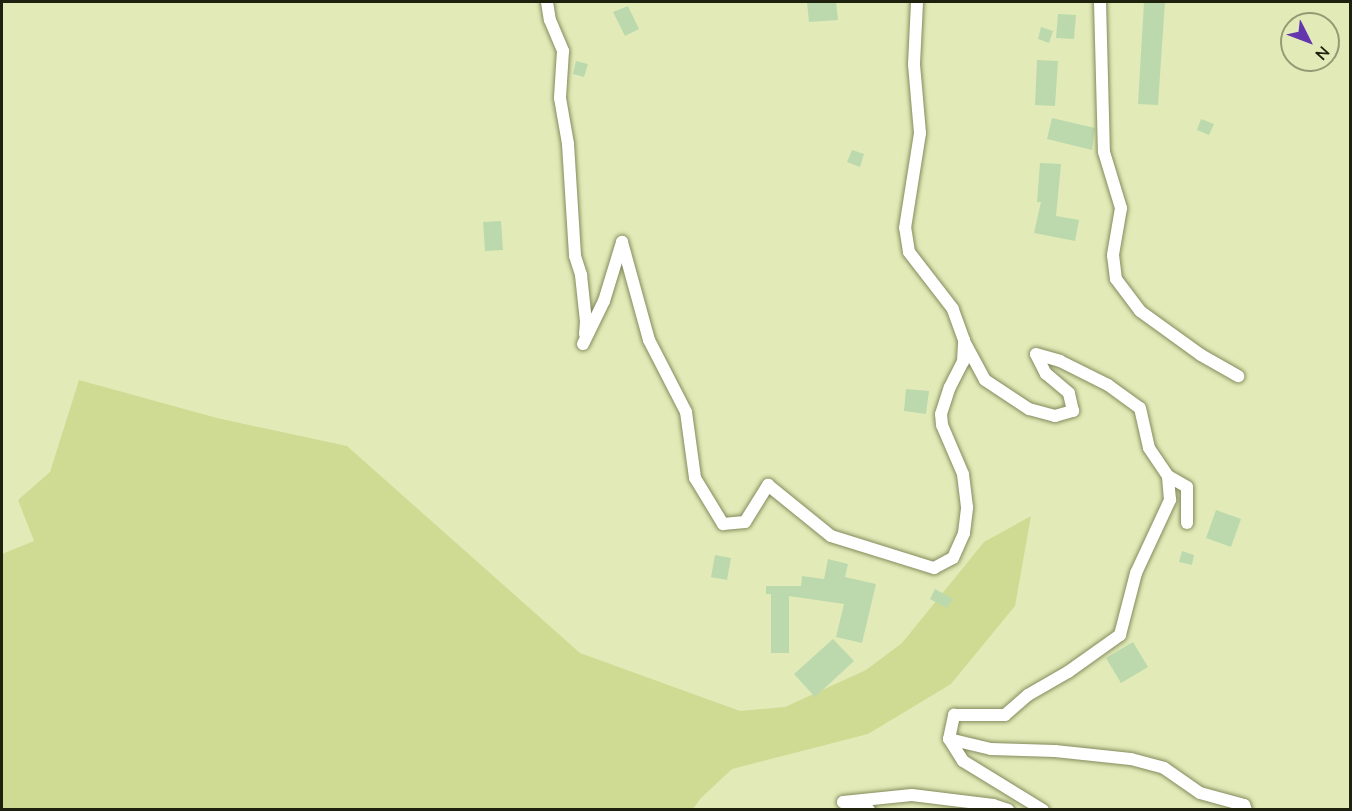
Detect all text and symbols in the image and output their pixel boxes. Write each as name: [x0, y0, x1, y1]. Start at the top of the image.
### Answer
north arrow: [1280, 12, 1340, 72]
text: N: [1310, 41, 1334, 65]

